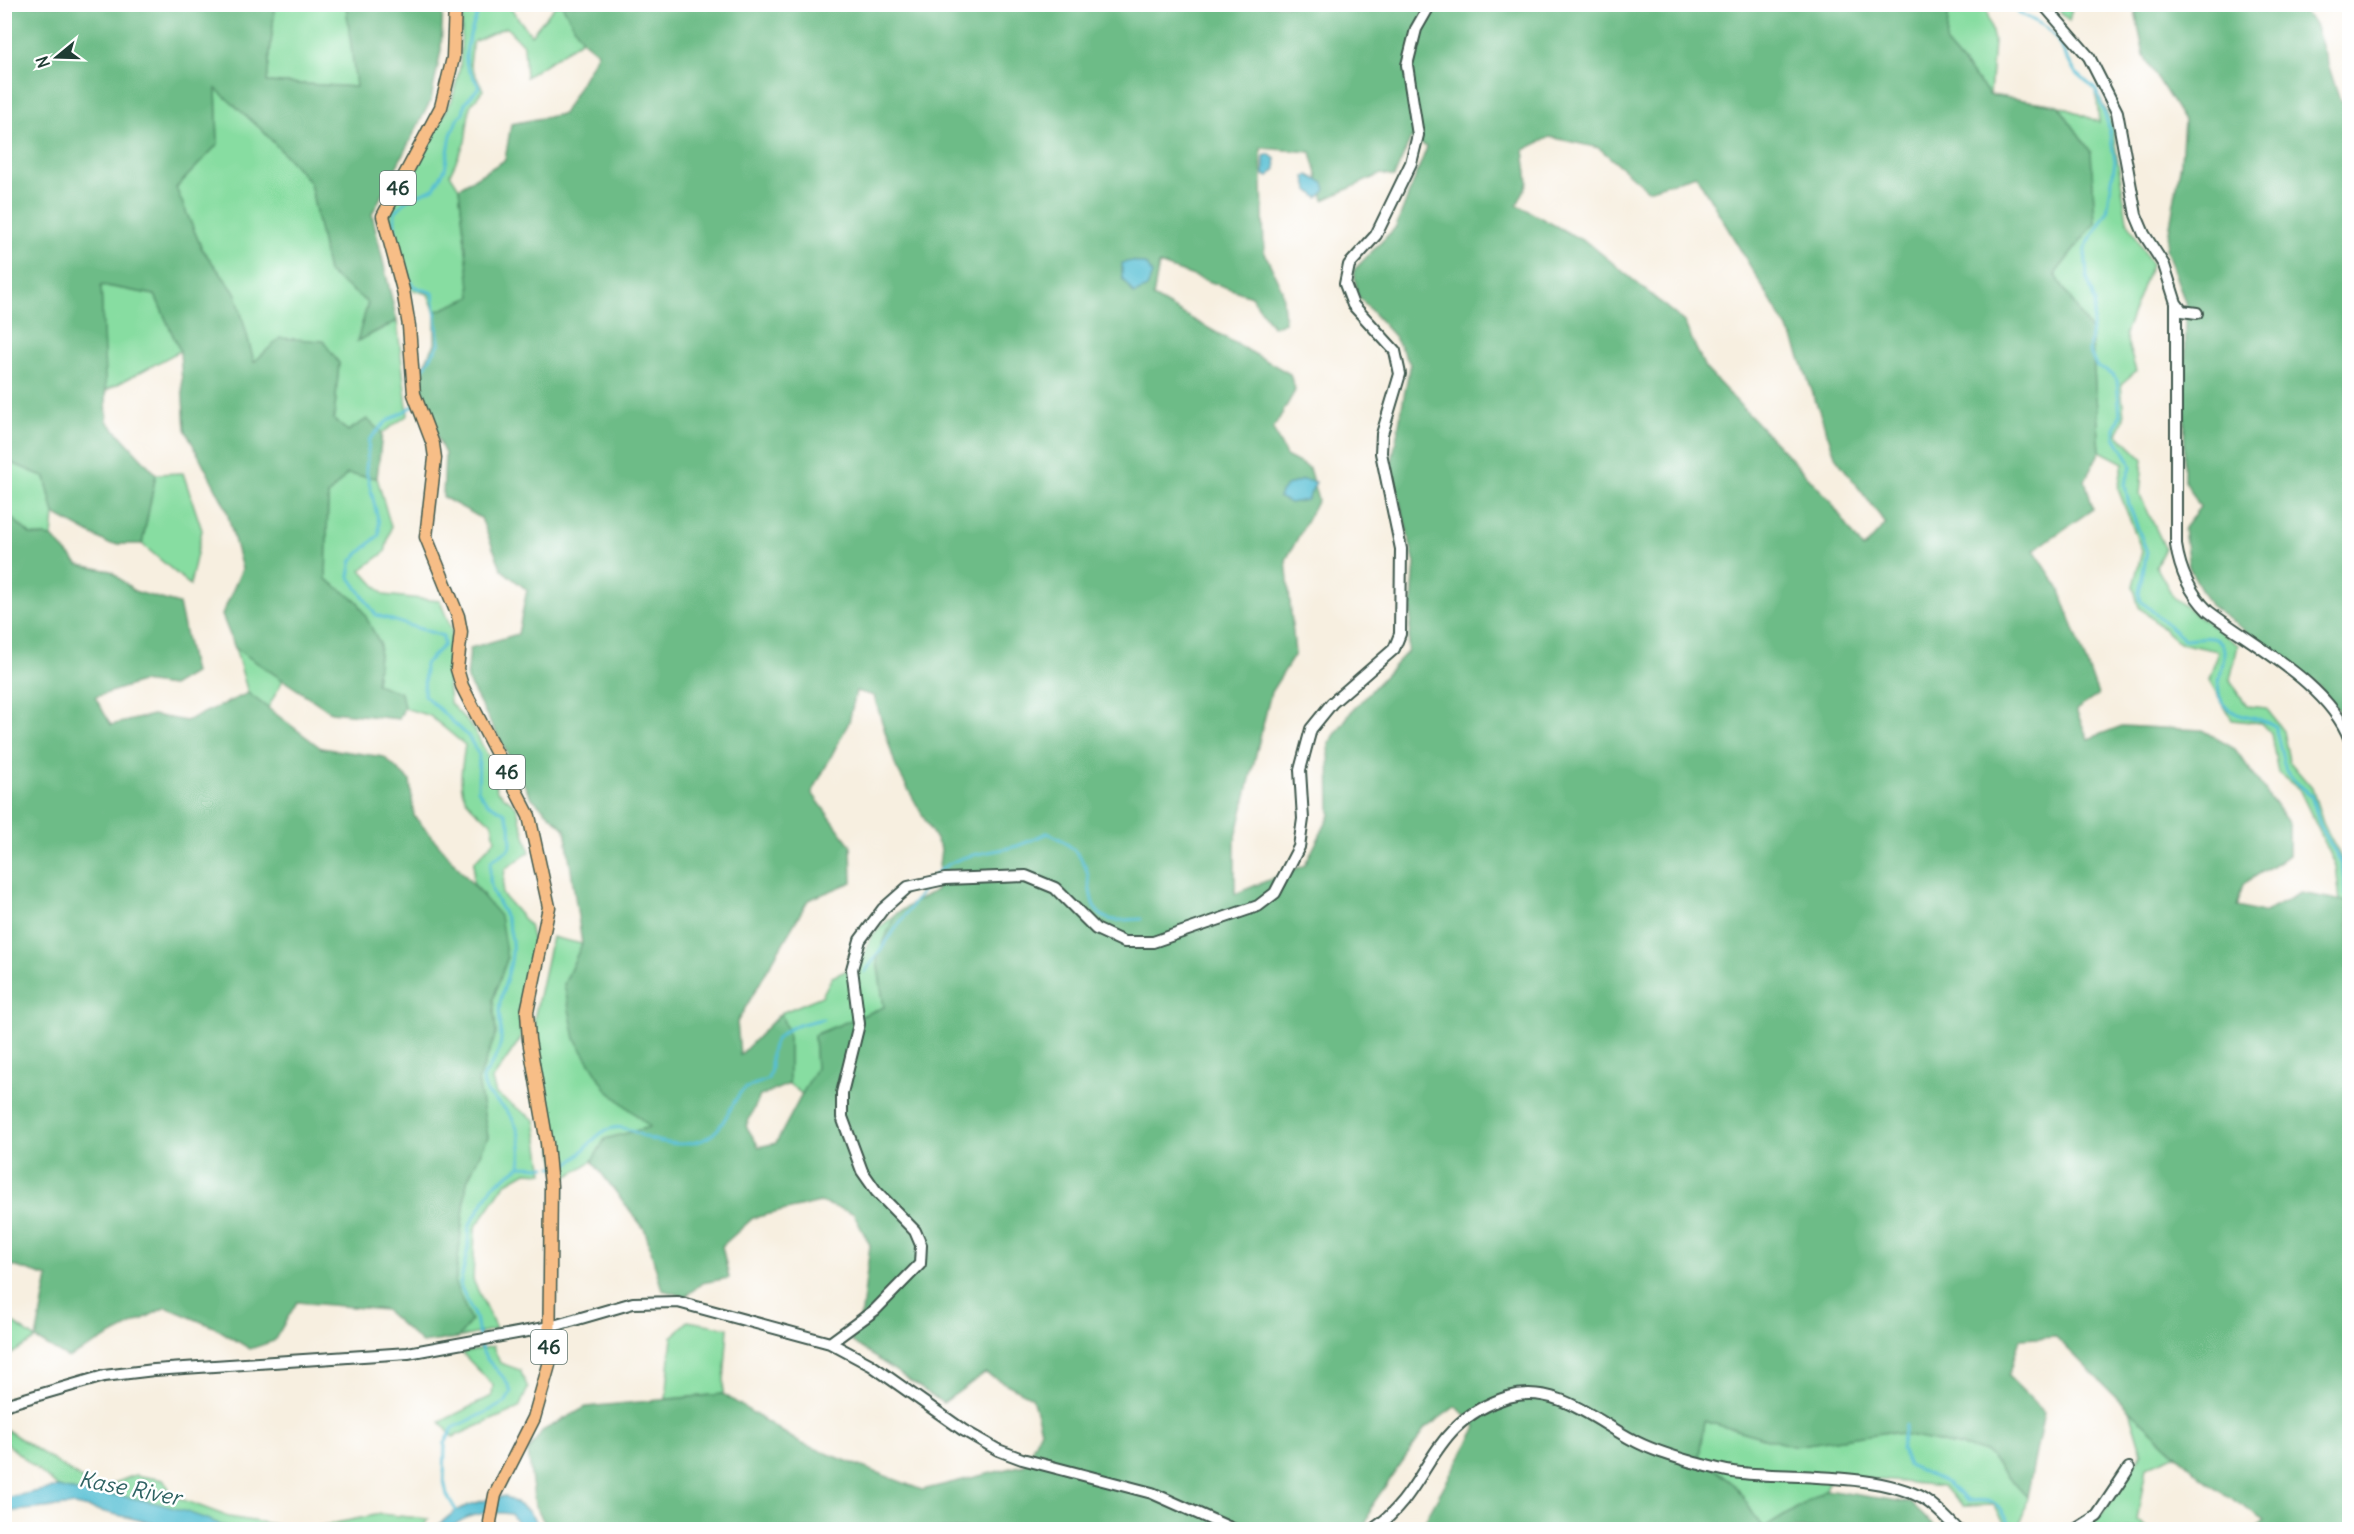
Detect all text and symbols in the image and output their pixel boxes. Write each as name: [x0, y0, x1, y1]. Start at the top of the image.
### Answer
north arrow: [27, 27, 87, 87]
text: N: [32, 53, 54, 70]
road number: 46: [380, 171, 416, 205]
road number: 46: [489, 755, 525, 789]
road number: 46: [531, 1330, 567, 1364]
water label: Kase River: [77, 1464, 186, 1512]

